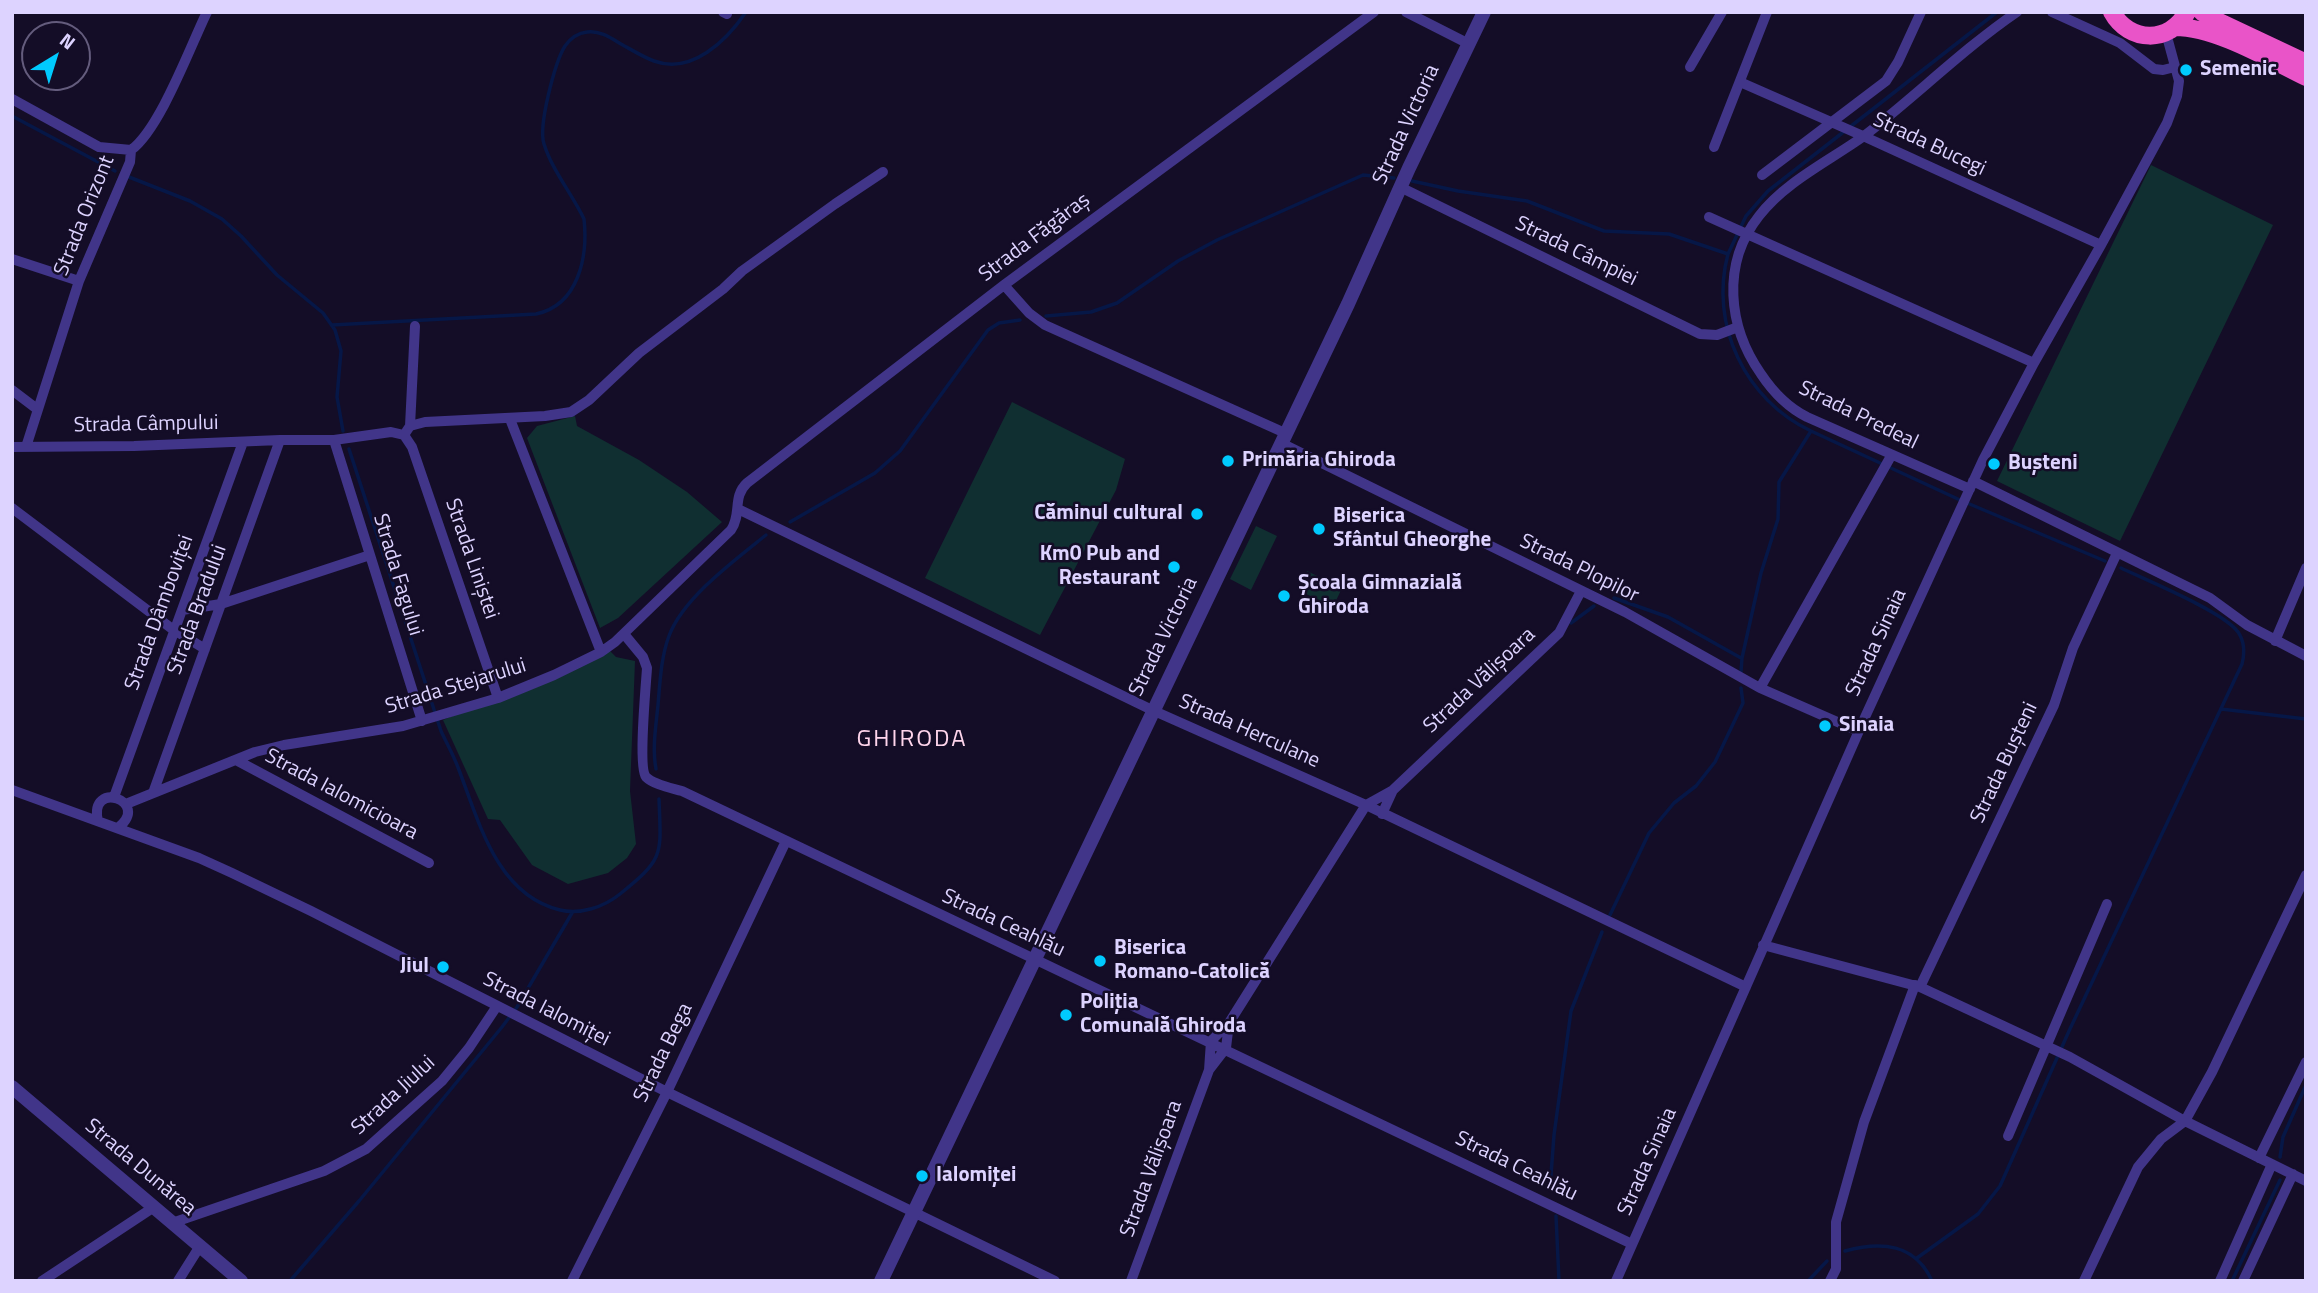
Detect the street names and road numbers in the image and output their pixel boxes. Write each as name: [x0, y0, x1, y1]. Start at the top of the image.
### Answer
street label: Strada Victoria: [1368, 61, 1446, 189]
street label: Strada Bucegi: [1869, 108, 1989, 182]
street label: Strada Orizont: [49, 152, 121, 280]
street label: Strada Făgăraș: [975, 188, 1095, 288]
street label: Strada Câmpiei: [1511, 212, 1641, 292]
street label: Strada Predeal: [1794, 376, 1922, 456]
street label: Strada Câmpului: [73, 411, 219, 439]
street label: Strada Liniștei: [439, 496, 503, 622]
street label: Strada Fagului: [367, 511, 427, 639]
street label: Strada Plopilor: [1515, 529, 1643, 609]
street label: Strada Dâmboviței: [120, 532, 200, 694]
street label: Strada Bradului: [163, 542, 233, 678]
street label: Strada Victoria: [1124, 573, 1204, 701]
street label: Strada Sinaia: [1841, 585, 1913, 701]
street label: Strada Vălișoara: [1419, 623, 1541, 739]
street label: Strada Stejarului: [383, 654, 529, 720]
street label: Strada Herculane: [1174, 690, 1324, 774]
street label: Strada Bușteni: [1966, 699, 2044, 827]
street label: Strada Ialomicioara: [260, 744, 422, 846]
street label: Strada Ceahlău: [938, 885, 1068, 963]
street label: Strada Ialomiței: [478, 967, 614, 1053]
street label: Strada Bega: [629, 999, 699, 1107]
street label: Strada Jiului: [347, 1051, 441, 1141]
street label: Strada Vălișoara: [1116, 1097, 1188, 1241]
street label: Strada Sinaia: [1613, 1104, 1683, 1220]
street label: Strada Dunărea: [79, 1114, 201, 1222]
street label: Strada Ceahlău: [1451, 1127, 1581, 1207]

